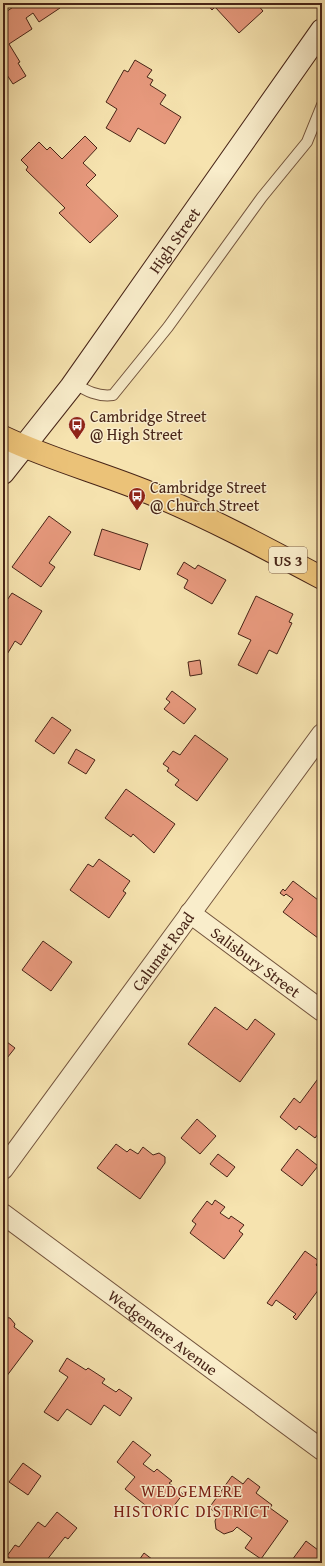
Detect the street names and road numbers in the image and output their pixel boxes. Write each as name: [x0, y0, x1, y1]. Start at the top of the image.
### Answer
street label: High Street: [142, 202, 206, 278]
road number: US 3: [269, 547, 307, 573]
street label: Calumet Road: [126, 906, 200, 996]
street label: Salisbury Street: [206, 921, 306, 1003]
street label: Wedgemere Avenue: [103, 1284, 223, 1381]

